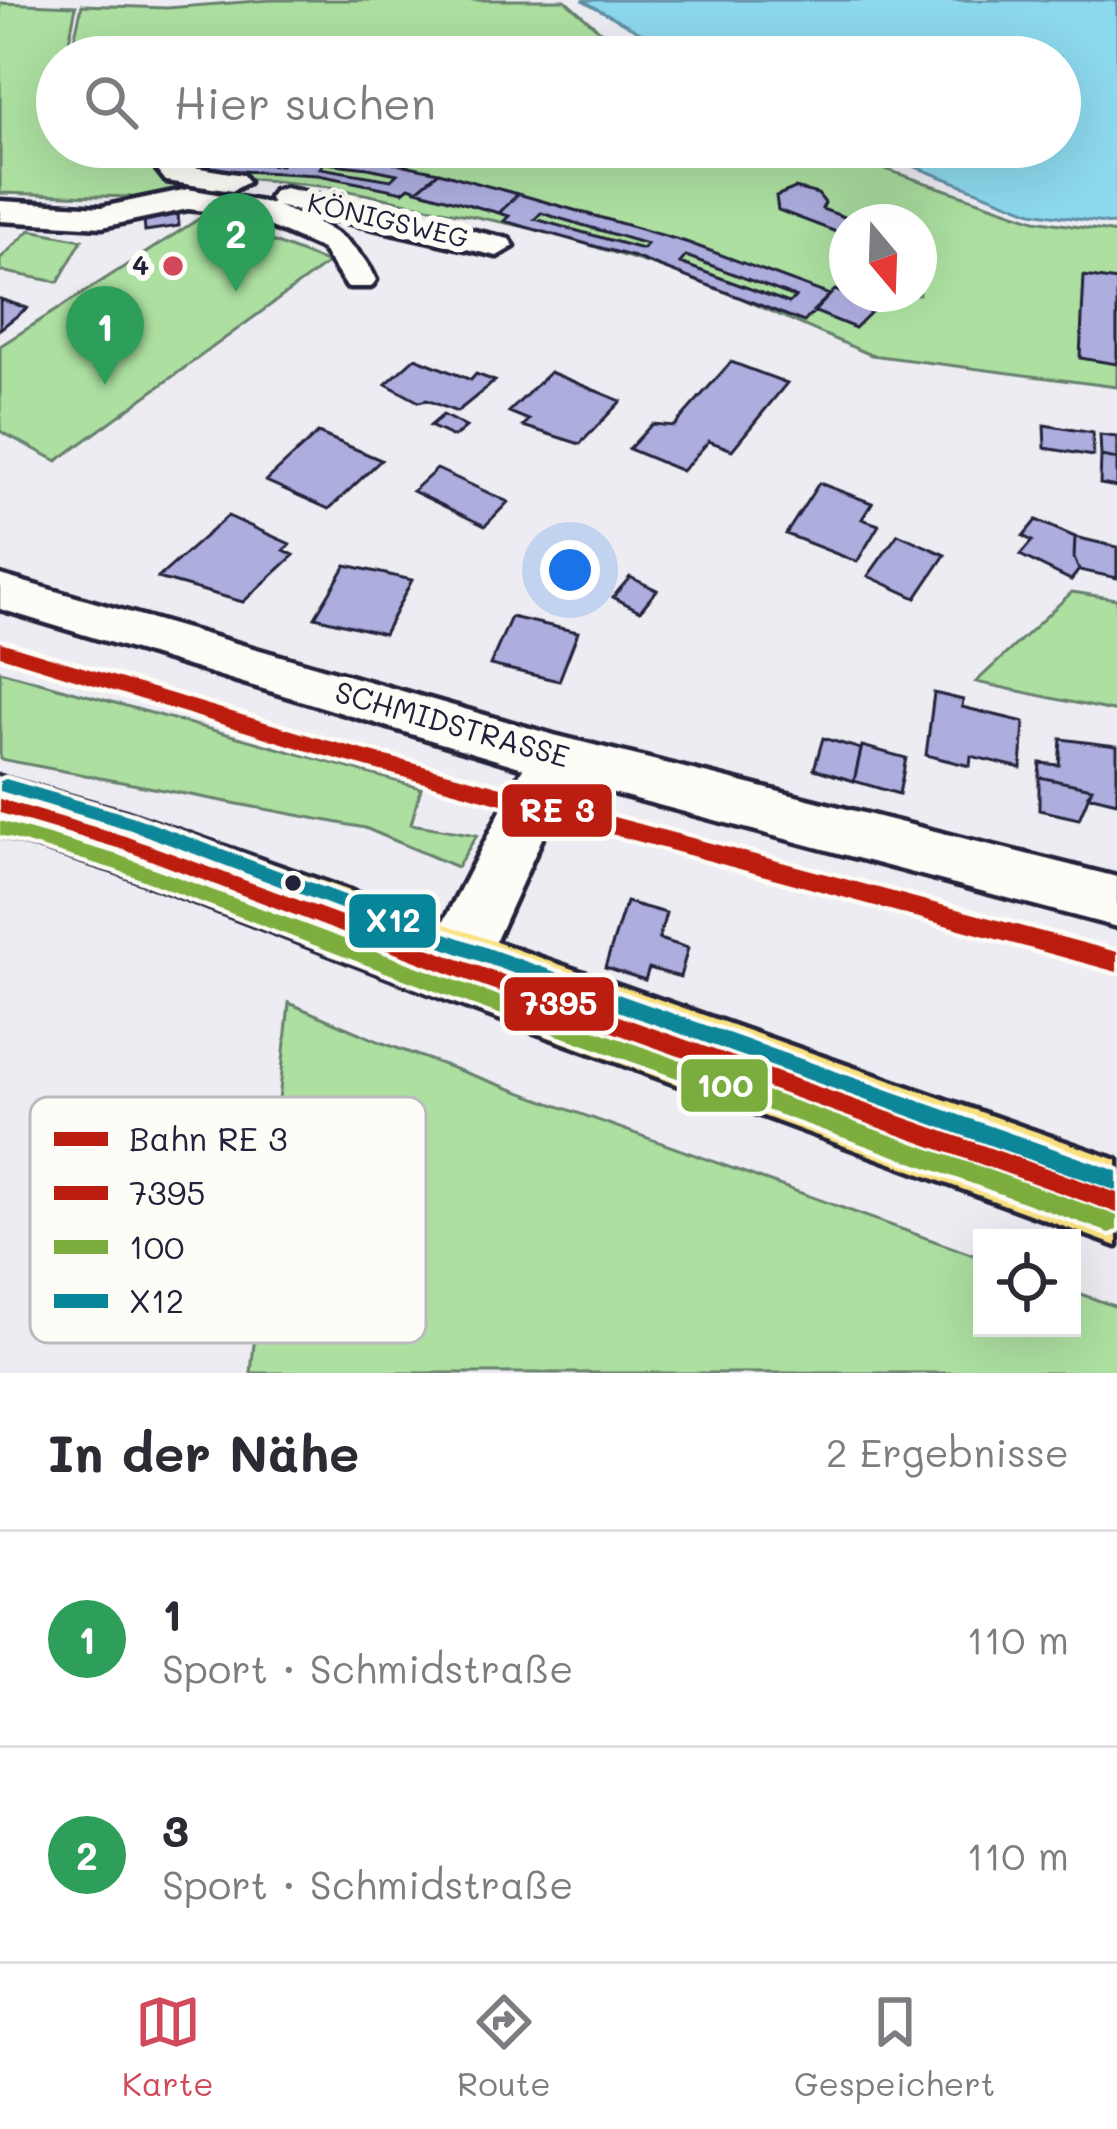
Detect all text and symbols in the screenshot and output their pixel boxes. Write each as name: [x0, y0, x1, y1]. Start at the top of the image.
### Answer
search box: [36, 36, 1081, 168]
icon: search: [78, 69, 144, 135]
text: Hier suchen: [174, 73, 436, 131]
street label: KÖNIGSWEG: [305, 184, 472, 255]
pin: 2: [197, 193, 275, 292]
north arrow: [829, 204, 937, 312]
place label: 4: [132, 247, 149, 282]
marker: 4: [160, 253, 186, 279]
pin: 1: [66, 286, 144, 385]
your location: [540, 540, 600, 600]
street label: SCHMIDSTRASSE: [331, 671, 574, 776]
line badge: RE 3: [500, 782, 614, 839]
text: RE 3: [519, 787, 595, 830]
unlabelled marker: [282, 872, 304, 894]
line badge: X12: [347, 892, 438, 950]
text: X12: [365, 897, 421, 940]
line badge: 7395: [502, 975, 616, 1033]
text: 7395: [520, 980, 598, 1023]
line badge: 100: [679, 1057, 770, 1114]
text: 100: [696, 1062, 754, 1105]
legend: [30, 1097, 426, 1343]
text: Bahn RE 3: [129, 1116, 287, 1159]
text: 7395: [129, 1170, 205, 1213]
text: 100: [129, 1224, 184, 1267]
map controls: [973, 1229, 1081, 1337]
button: locate: [973, 1229, 1081, 1337]
text: X12: [129, 1278, 184, 1321]
text: In der Nähe: [48, 1418, 359, 1485]
text: 2 Ergebnisse: [826, 1426, 1069, 1477]
text: 1: [162, 1584, 182, 1642]
text: 1: [78, 1613, 96, 1664]
text: 110 m: [967, 1613, 1069, 1664]
text: Sport · Schmidstraße: [162, 1642, 573, 1693]
text: 3: [162, 1800, 189, 1858]
text: 2: [76, 1829, 98, 1880]
text: 110 m: [967, 1829, 1069, 1880]
text: Sport · Schmidstraße: [162, 1858, 573, 1909]
tab: Karte: [122, 1989, 214, 2104]
tab: Route: [457, 1989, 551, 2104]
tab: Gespeichert: [794, 1989, 995, 2104]

